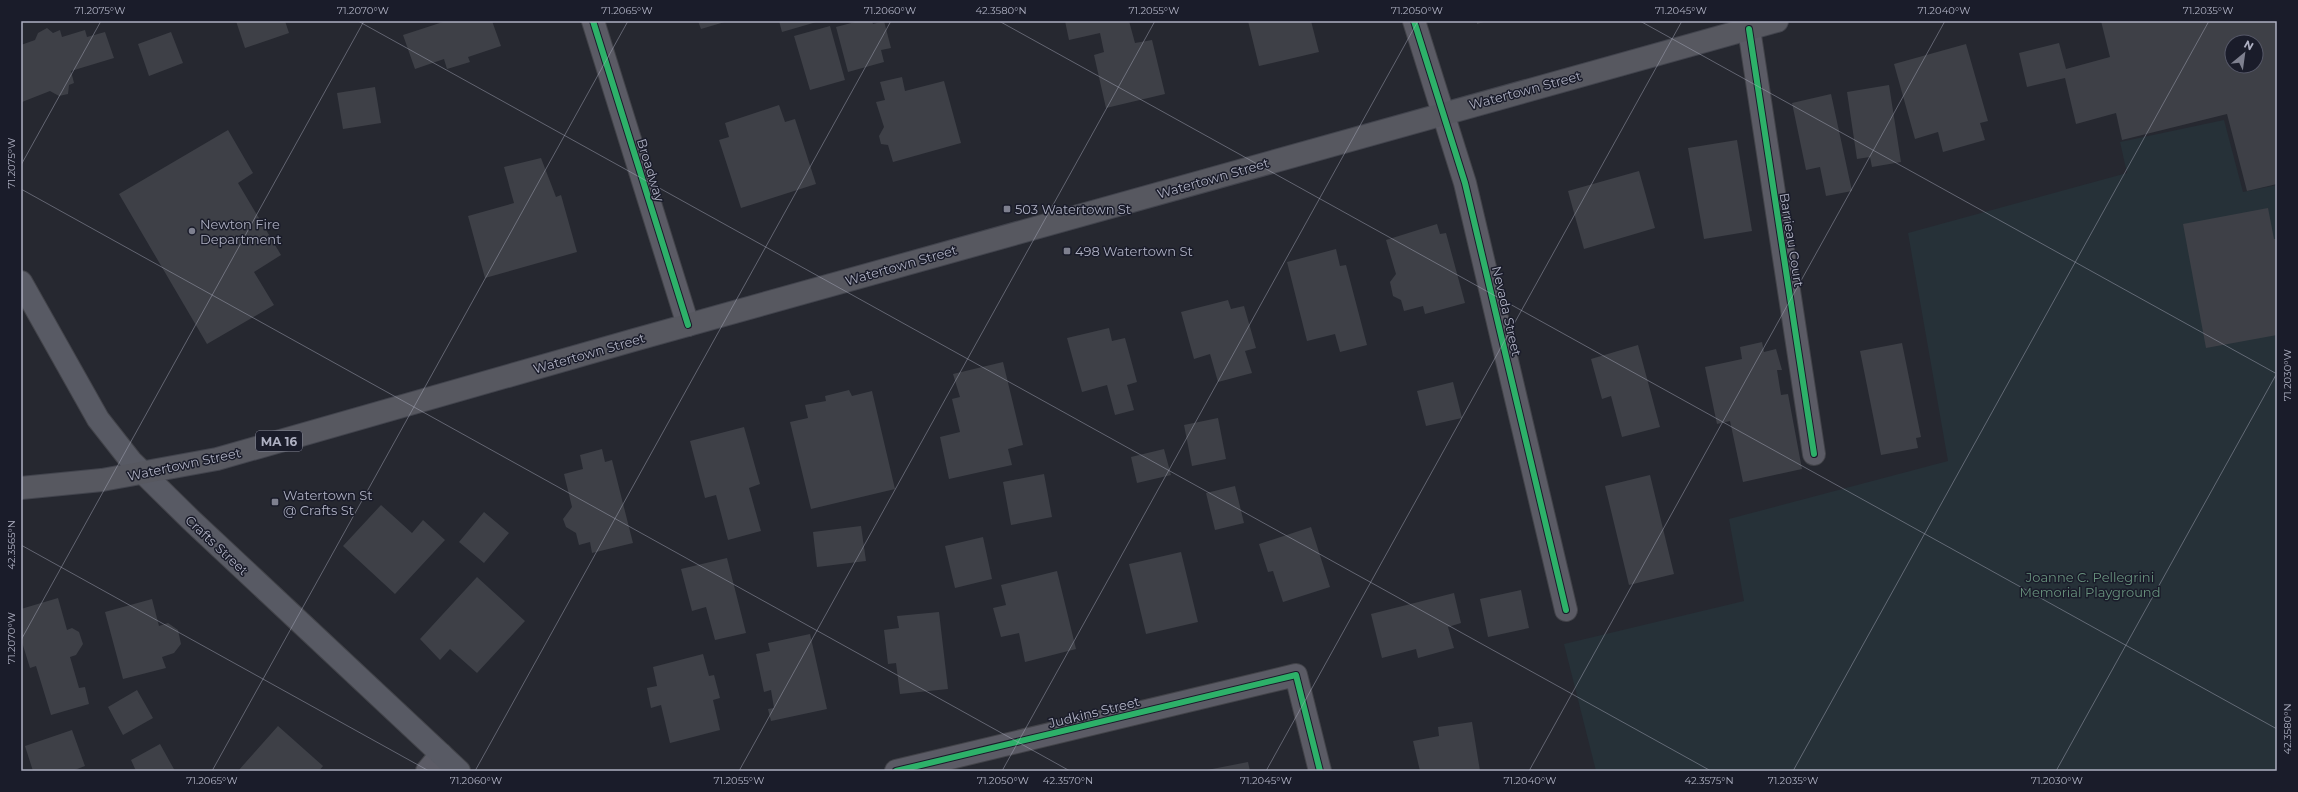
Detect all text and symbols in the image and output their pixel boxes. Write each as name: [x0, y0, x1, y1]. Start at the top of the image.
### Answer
text: 71.2075°W: [75, 4, 125, 17]
text: 71.2070°W: [337, 4, 389, 17]
text: 71.2065°W: [601, 4, 653, 17]
text: 71.2060°W: [864, 4, 916, 17]
text: 42.3580°N: [975, 4, 1027, 17]
text: 71.2055°W: [1129, 4, 1179, 17]
text: 71.2050°W: [1391, 4, 1443, 17]
text: 71.2045°W: [1655, 4, 1707, 17]
text: 71.2040°W: [1918, 4, 1970, 17]
text: 71.2035°W: [2183, 4, 2233, 17]
north arrow: [2224, 34, 2264, 74]
text: N: [2242, 37, 2256, 54]
street label: Watertown Street: [1467, 67, 1583, 113]
street label: Broadway: [634, 137, 668, 204]
text: 71.2075°W: [5, 138, 18, 188]
street label: Watertown Street: [1155, 154, 1271, 202]
street label: Barrieau Court: [1777, 192, 1807, 288]
place label: 503 Watertown St: [1015, 201, 1131, 217]
marker: 503 Watertown St: [1002, 204, 1012, 214]
place label: Newton Fire Department: [200, 216, 281, 247]
marker: Newton Fire Department: [187, 226, 197, 236]
street label: Watertown Street: [843, 241, 959, 289]
place label: 498 Watertown St: [1075, 243, 1193, 259]
marker: 498 Watertown St: [1062, 246, 1072, 256]
street label: Nevada Street: [1489, 264, 1525, 358]
street label: Watertown Street: [531, 329, 647, 377]
text: 71.2030°W: [2281, 349, 2294, 401]
road number: MA 16: [256, 431, 302, 451]
street label: Watertown Street: [126, 444, 242, 484]
place label: Watertown St @ Crafts St: [283, 487, 373, 518]
marker: Watertown St @ Crafts St: [270, 497, 280, 507]
street label: Crafts Street: [182, 512, 252, 578]
text: 42.3565°N: [5, 520, 18, 570]
park label: Joanne C. Pellegrini Memorial Playground: [2020, 569, 2160, 600]
text: 71.2070°W: [5, 612, 18, 664]
street label: Judkins Street: [1046, 693, 1141, 731]
text: 42.3580°N: [2281, 703, 2294, 755]
text: 71.2065°W: [186, 774, 238, 787]
text: 71.2060°W: [450, 774, 502, 787]
text: 71.2055°W: [714, 774, 764, 787]
text: 71.2050°W: [977, 774, 1029, 787]
text: 42.3570°N: [1043, 774, 1093, 787]
text: 71.2045°W: [1240, 774, 1292, 787]
text: 71.2040°W: [1504, 774, 1556, 787]
text: 42.3575°N: [1684, 774, 1734, 787]
text: 71.2035°W: [1768, 774, 1818, 787]
text: 71.2030°W: [2031, 774, 2083, 787]

